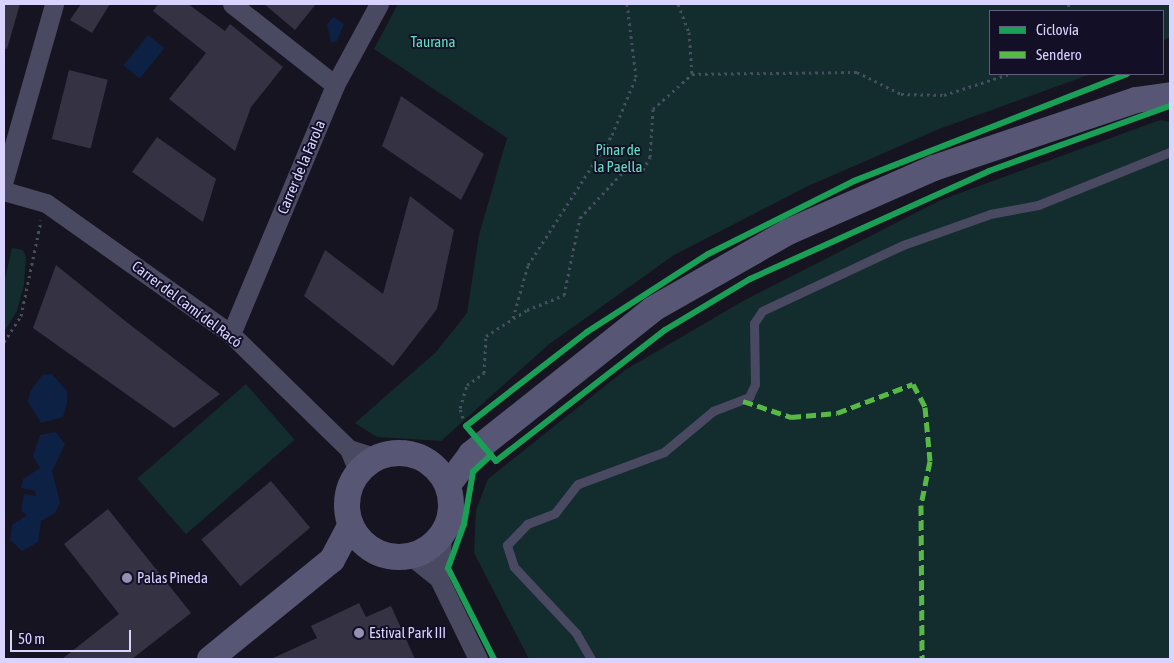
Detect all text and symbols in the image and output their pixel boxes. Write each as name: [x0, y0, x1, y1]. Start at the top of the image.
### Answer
legend: [989, 10, 1164, 75]
text: Ciclovía: [1036, 21, 1079, 38]
park label: Taurana: [410, 33, 456, 51]
text: Sendero: [1036, 46, 1082, 63]
street label: Carrer de la Farola: [273, 117, 329, 217]
park label: Pinar de la Paella: [594, 140, 642, 175]
street label: Carrer del Camí del Racó: [129, 257, 245, 351]
place label: Palas Pineda: [137, 569, 208, 587]
marker: Palas Pineda: [121, 572, 133, 584]
scale bar: [12, 620, 134, 652]
place label: Estival Park III: [369, 624, 446, 642]
marker: Estival Park III: [353, 627, 365, 639]
text: 50 m: [18, 630, 45, 647]

